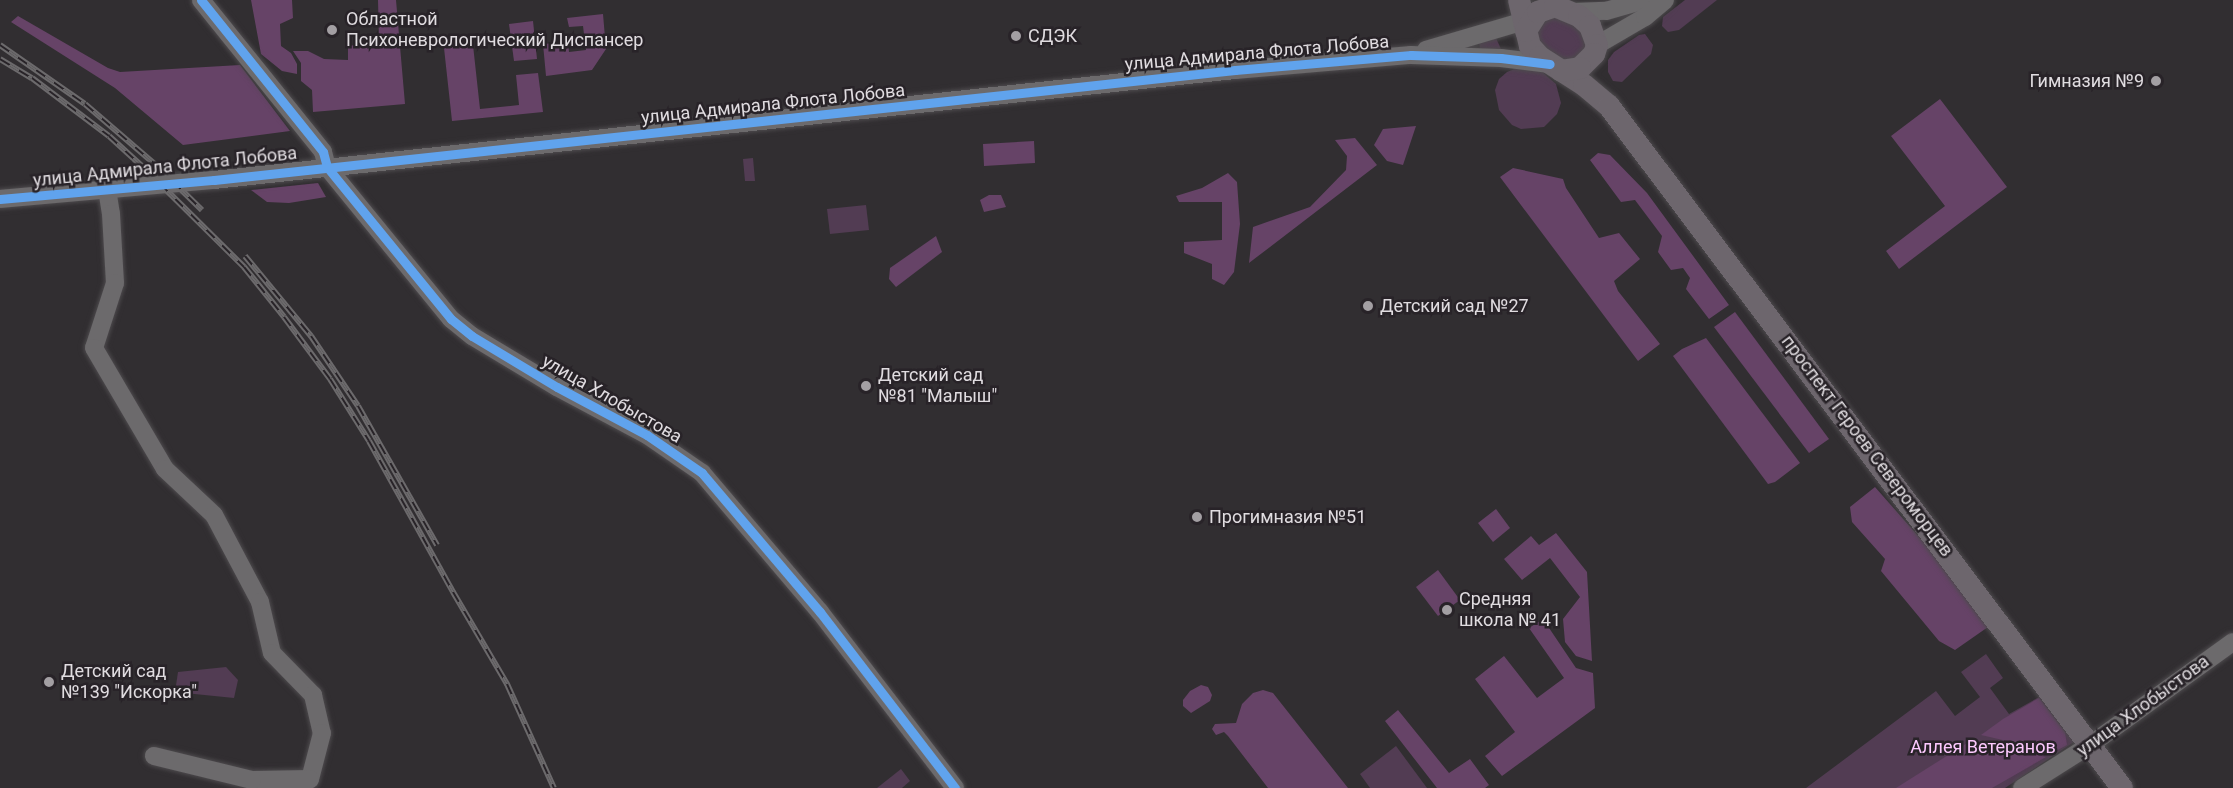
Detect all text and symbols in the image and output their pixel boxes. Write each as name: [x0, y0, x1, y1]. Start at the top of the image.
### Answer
place label: Областной Психоневрологический Диспансер: [346, 9, 643, 52]
marker: Областной Психоневрологический Диспансер: [323, 21, 341, 39]
place label: СДЭК: [1028, 25, 1077, 47]
marker: СДЭК: [1009, 29, 1023, 43]
street label: улица Адмирала Флота Лобова: [1124, 31, 1390, 75]
place label: Гимназия №9: [2029, 70, 2144, 92]
marker: Гимназия №9: [2149, 74, 2163, 88]
street label: улица Адмирала Флота Лобова: [640, 79, 906, 129]
street label: улица Адмирала Флота Лобова: [32, 142, 298, 192]
place label: Детский сад №27: [1380, 295, 1529, 317]
marker: Детский сад №27: [1361, 299, 1375, 313]
street label: проспект Героев Североморцев: [1777, 331, 1957, 561]
street label: улица Хлобыстова: [538, 350, 686, 448]
place label: Детский сад №81 "Малыш": [878, 365, 997, 407]
marker: Детский сад №81 "Малыш": [859, 379, 873, 393]
place label: Прогимназия №51: [1209, 506, 1366, 528]
marker: Прогимназия №51: [1190, 510, 1204, 524]
place label: Средняя школа № 41: [1459, 589, 1561, 632]
marker: Средняя школа № 41: [1440, 603, 1454, 617]
street label: улица Хлобыстова: [2073, 651, 2213, 761]
place label: Детский сад №139 "Искорка": [61, 661, 197, 704]
marker: Детский сад №139 "Искорка": [42, 675, 56, 689]
park label: Аллея Ветеранов: [1910, 736, 2056, 758]

